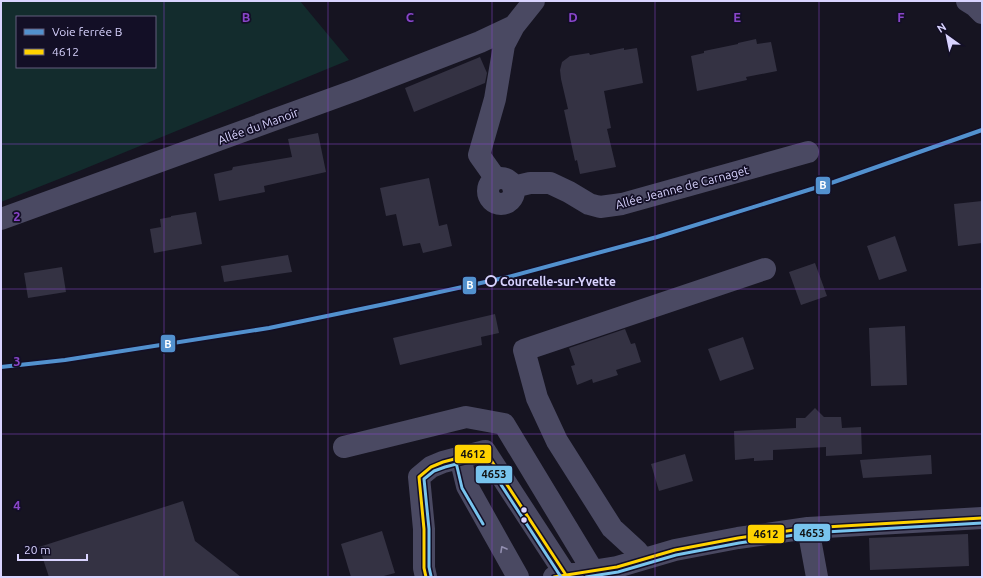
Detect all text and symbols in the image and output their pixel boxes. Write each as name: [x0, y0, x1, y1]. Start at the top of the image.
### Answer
text: B: [242, 10, 251, 24]
text: C: [406, 10, 415, 24]
text: D: [568, 10, 578, 24]
text: E: [733, 10, 741, 24]
text: F: [897, 10, 905, 24]
legend: [16, 16, 156, 68]
north arrow: [927, 16, 967, 56]
text: N: [935, 20, 948, 35]
text: Voie ferrée B: [52, 25, 122, 38]
text: 4612: [52, 45, 79, 58]
street label: Allée du Manoir: [216, 105, 300, 147]
street label: Allée Jeanne de Carnaget: [614, 163, 750, 211]
line badge: B: [815, 176, 831, 195]
text: B: [819, 179, 827, 191]
text: 2: [13, 209, 21, 223]
marker: Courcelle-sur-Yvette: [485, 275, 497, 287]
place label: Courcelle-sur-Yvette: [500, 275, 616, 288]
line badge: B: [462, 276, 477, 295]
text: B: [466, 279, 474, 291]
line badge: B: [160, 334, 176, 353]
text: B: [164, 338, 172, 350]
text: 3: [13, 354, 21, 368]
line badge: 4612: [454, 444, 492, 464]
text: 4612: [461, 448, 485, 460]
line badge: 4653: [475, 465, 513, 484]
text: 4653: [482, 468, 506, 480]
text: 4: [13, 498, 21, 512]
unlabelled marker: [519, 505, 529, 515]
unlabelled marker: [519, 515, 529, 525]
line badge: 4653: [793, 523, 831, 542]
line badge: 4612: [747, 524, 785, 544]
text: 4653: [800, 527, 824, 539]
text: 4612: [754, 528, 778, 540]
scale bar: [18, 536, 87, 562]
text: 20 m: [24, 543, 51, 556]
one-way arrow: [500, 546, 507, 554]

